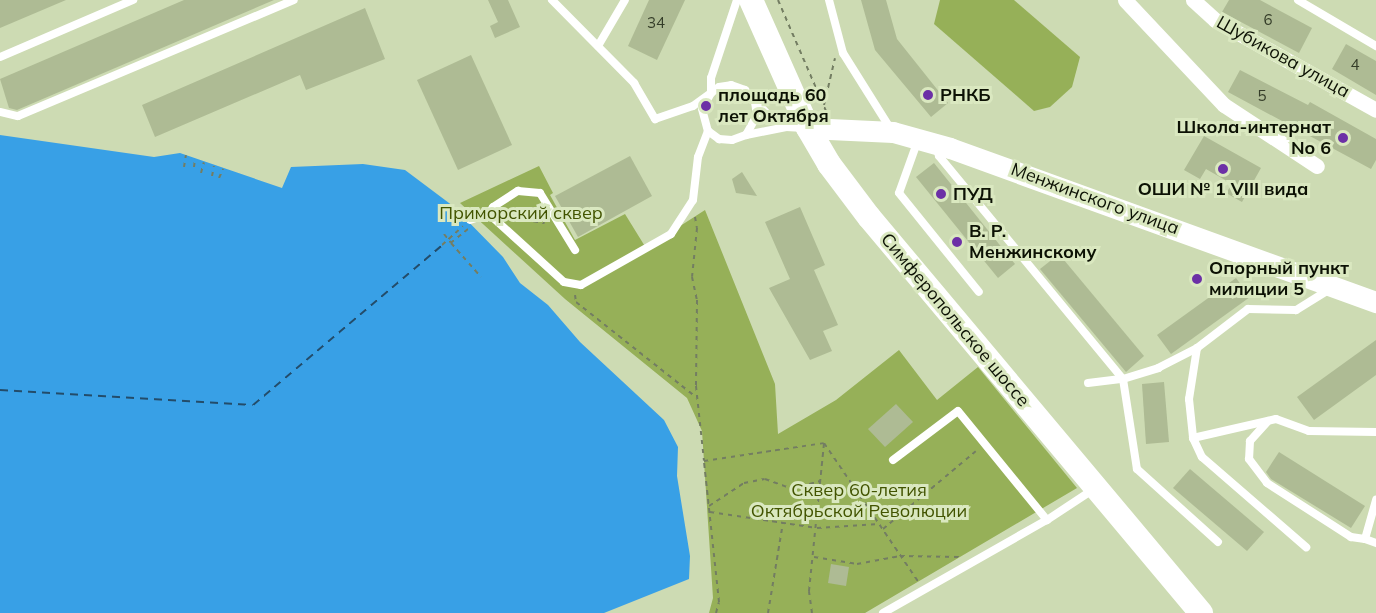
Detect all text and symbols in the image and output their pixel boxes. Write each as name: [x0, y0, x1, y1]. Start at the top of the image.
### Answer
house number: 6: [1264, 11, 1272, 29]
street label: Шубикова улица: [1213, 12, 1353, 102]
house number: 34: [647, 14, 665, 32]
house number: 4: [1351, 56, 1359, 74]
place label: РНКБ: [940, 84, 991, 106]
place label: площадь 60 лет Октября: [718, 85, 829, 128]
house number: 5: [1258, 87, 1266, 105]
marker: РНКБ: [921, 88, 935, 102]
marker: площадь 60 лет Октября: [699, 99, 713, 113]
place label: Школа-интернат No 6: [1176, 117, 1331, 160]
marker: Школа-интернат No 6: [1336, 131, 1350, 145]
street label: Менжинского улица: [1008, 159, 1182, 239]
marker: ОШИ № 1 VIII вида: [1216, 162, 1230, 176]
place label: ОШИ № 1 VIII вида: [1138, 178, 1308, 200]
place label: ПУД: [953, 183, 993, 205]
marker: ПУД: [934, 187, 948, 201]
park label: Приморский сквер: [439, 202, 603, 224]
place label: В. Р. Менжинскому: [969, 221, 1096, 264]
street label: Симферопольское шоссе: [876, 229, 1034, 411]
marker: В. Р. Менжинскому: [950, 235, 964, 249]
place label: Опорный пункт милиции 5: [1209, 258, 1349, 300]
marker: Опорный пункт милиции 5: [1190, 272, 1204, 286]
park label: Сквер 60-летия Октябрьской Революции: [751, 480, 967, 522]

